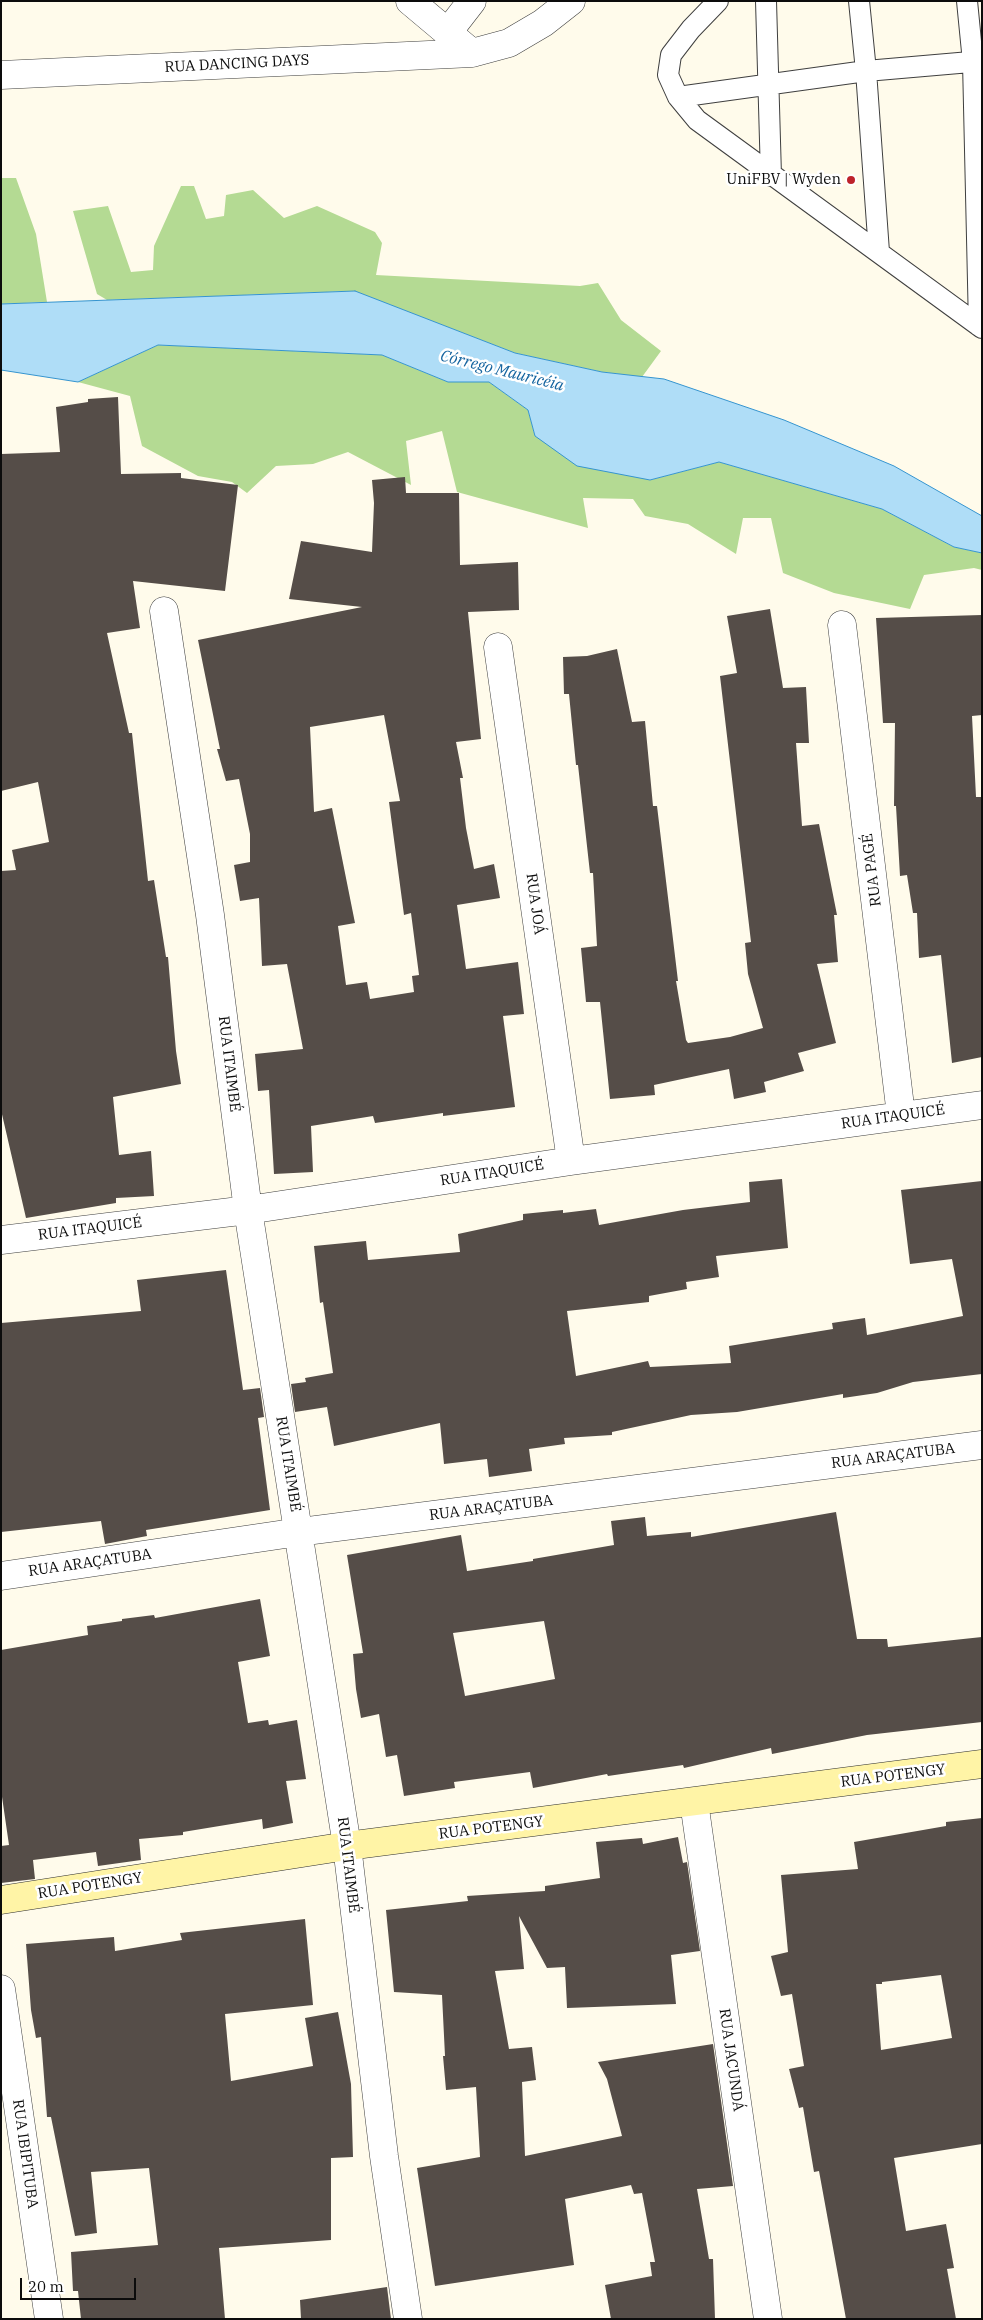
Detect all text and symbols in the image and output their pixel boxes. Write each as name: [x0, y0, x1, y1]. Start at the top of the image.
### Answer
street label: RUA DANCING DAYS: [164, 51, 310, 77]
place label: UniFBV | Wyden: [726, 171, 841, 189]
marker: UniFBV | Wyden: [845, 174, 857, 186]
water label: Córrego Mauricéia: [438, 346, 566, 396]
street label: RUA PAGÉ: [859, 832, 885, 908]
street label: RUA JOÁ: [522, 872, 548, 936]
street label: RUA ITAIMBÉ: [214, 1015, 244, 1113]
street label: RUA ITAQUICÉ: [840, 1101, 946, 1133]
street label: RUA ITAQUICÉ: [439, 1156, 545, 1190]
street label: RUA ITAQUICÉ: [37, 1214, 143, 1244]
street label: RUA ITAIMBÉ: [272, 1415, 304, 1513]
street label: RUA ARAÇATUBA: [830, 1439, 956, 1473]
street label: RUA ARAÇATUBA: [428, 1491, 554, 1525]
street label: RUA ARAÇATUBA: [27, 1545, 153, 1581]
street label: RUA POTENGY: [840, 1761, 946, 1791]
street label: RUA POTENGY: [438, 1813, 544, 1843]
street label: RUA ITAIMBÉ: [333, 1816, 363, 1914]
street label: RUA POTENGY: [37, 1869, 143, 1903]
street label: RUA JACUNDÁ: [715, 2007, 747, 2113]
street label: RUA IBIPITUBA: [8, 2098, 42, 2210]
scale bar: [22, 2268, 139, 2300]
text: 20 m: [28, 2277, 64, 2296]

